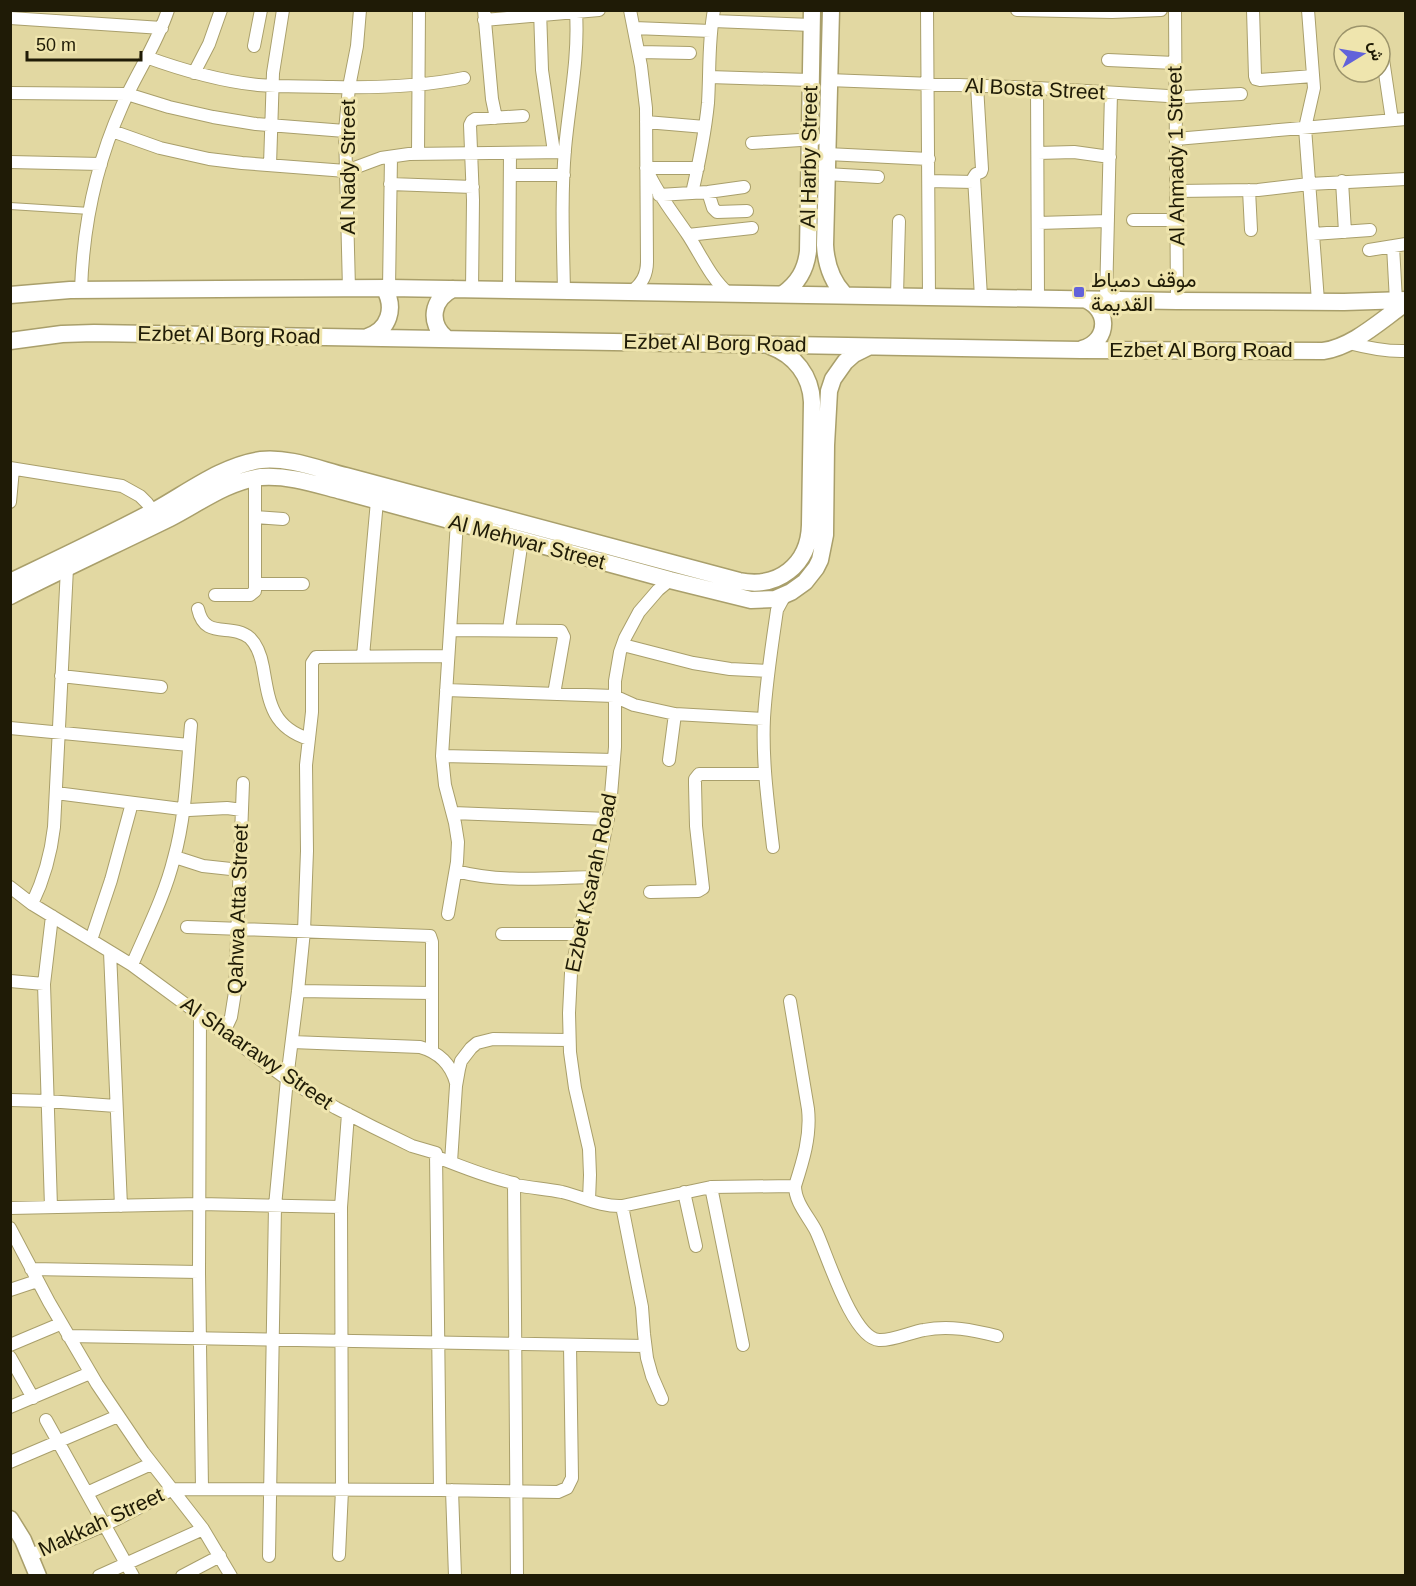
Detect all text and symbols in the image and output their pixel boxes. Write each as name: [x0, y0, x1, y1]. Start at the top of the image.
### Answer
scale bar: [27, 24, 141, 62]
north arrow: [1332, 24, 1392, 84]
text: 50 m: [36, 35, 76, 55]
text: ش: [1365, 40, 1386, 62]
street label: Al Ahmady 1 Street: [1162, 66, 1189, 246]
street label: Al Bosta Street: [964, 73, 1106, 104]
street label: Al Harby Street: [796, 85, 821, 228]
street label: Al Nady Street: [336, 99, 359, 235]
place label: موقف دمياط القديمة: [1091, 268, 1196, 316]
marker: موقف دمياط القديمة: [1072, 285, 1086, 299]
street label: Ezbet Al Borg Road: [137, 321, 321, 348]
street label: Ezbet Al Borg Road: [623, 329, 807, 356]
street label: Ezbet Al Borg Road: [1109, 338, 1293, 361]
street label: Al Mehwar Street: [446, 510, 608, 574]
street label: Ezbet Ksarah Road: [560, 791, 621, 974]
street label: Qahwa Atta Street: [223, 823, 252, 995]
street label: Al Shaarawy Street: [177, 992, 338, 1114]
street label: Makkah Street: [35, 1482, 167, 1561]

